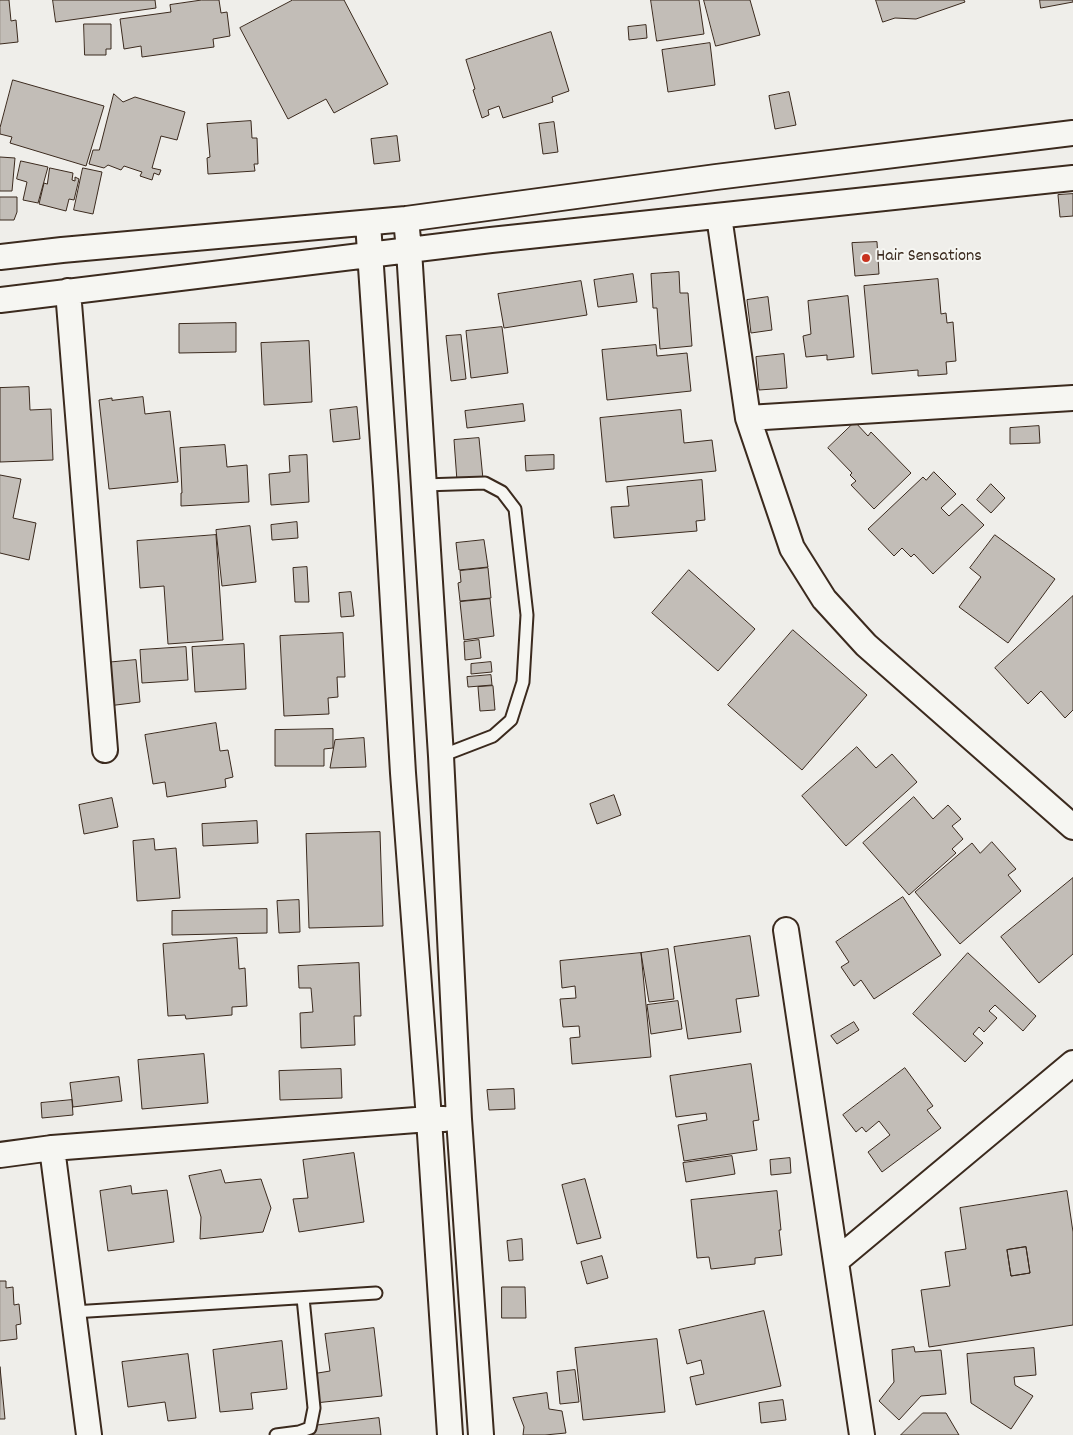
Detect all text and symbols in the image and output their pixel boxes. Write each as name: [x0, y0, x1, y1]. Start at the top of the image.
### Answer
place label: Hair Sensations: [876, 247, 982, 269]
marker: Hair Sensations: [860, 252, 872, 264]

